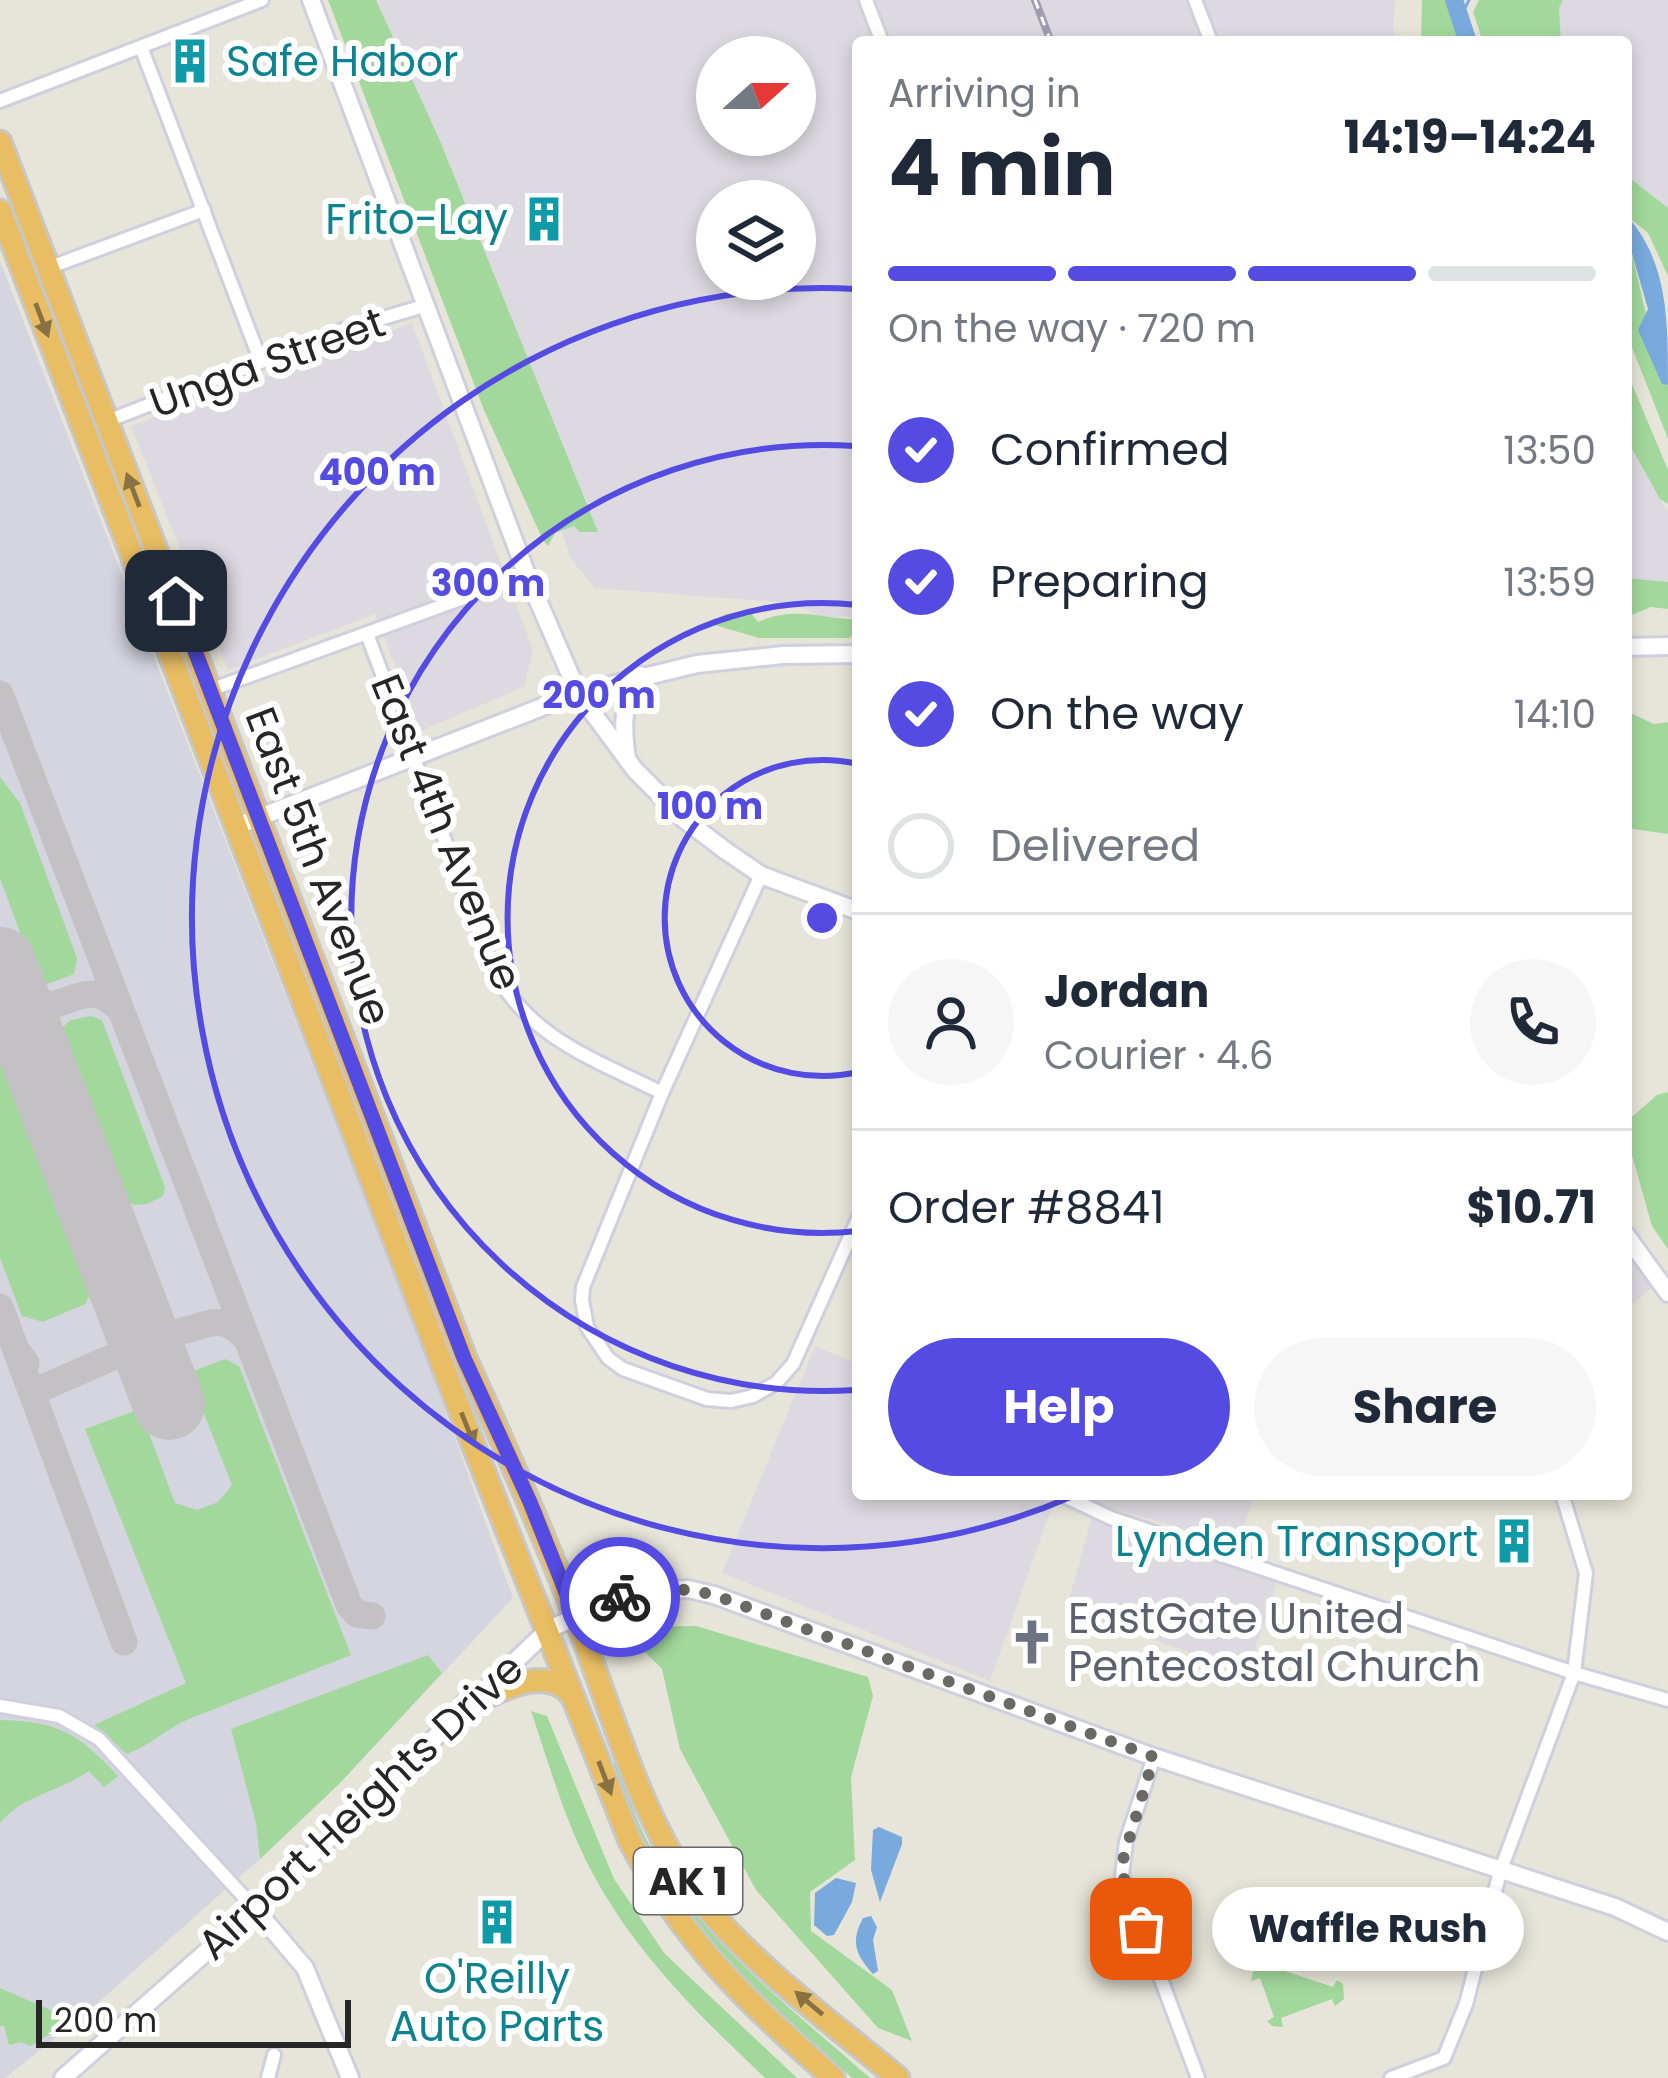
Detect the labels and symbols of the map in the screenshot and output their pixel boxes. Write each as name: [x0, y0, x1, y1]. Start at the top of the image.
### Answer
place label: Safe Habor: [226, 32, 459, 91]
building icon: Safe Habor: [165, 36, 215, 86]
north arrow: [696, 36, 816, 156]
place label: Frito-Lay: [325, 190, 508, 249]
building icon: Frito-Lay: [519, 194, 569, 244]
street label: Unga Street: [141, 293, 393, 432]
one-way arrow: [34, 302, 53, 338]
text: 400 m: [318, 447, 436, 498]
one-way arrow: [123, 471, 142, 507]
pin: [125, 550, 227, 652]
text: 300 m: [431, 558, 545, 609]
street label: East 4th Avenue: [356, 665, 537, 999]
text: 200 m: [542, 670, 656, 721]
street label: East 5th Avenue: [231, 699, 406, 1034]
text: 100 m: [657, 781, 763, 832]
centre of rings: [801, 897, 843, 939]
one-way arrow: [459, 1412, 478, 1448]
place label: Lynden Transport: [1115, 1512, 1478, 1571]
building icon: Lynden Transport: [1489, 1516, 1539, 1566]
courier: [560, 1537, 680, 1657]
place label: EastGate United Pentecostal Church: [1068, 1589, 1480, 1696]
church icon: EastGate United Pentecostal Church: [1007, 1617, 1057, 1667]
street label: Airport Heights Drive: [184, 1639, 536, 1973]
one-way arrow: [596, 1760, 615, 1796]
road number: AK 1: [634, 1848, 742, 1914]
pin: [1090, 1878, 1192, 1980]
callout: Waffle Rush: [1213, 1887, 1525, 1971]
building icon: O'Reilly Auto Parts: [472, 1897, 522, 1947]
place label: O'Reilly Auto Parts: [390, 1949, 604, 2056]
one-way arrow: [794, 1990, 824, 2016]
scale bar: [36, 1994, 351, 2047]

